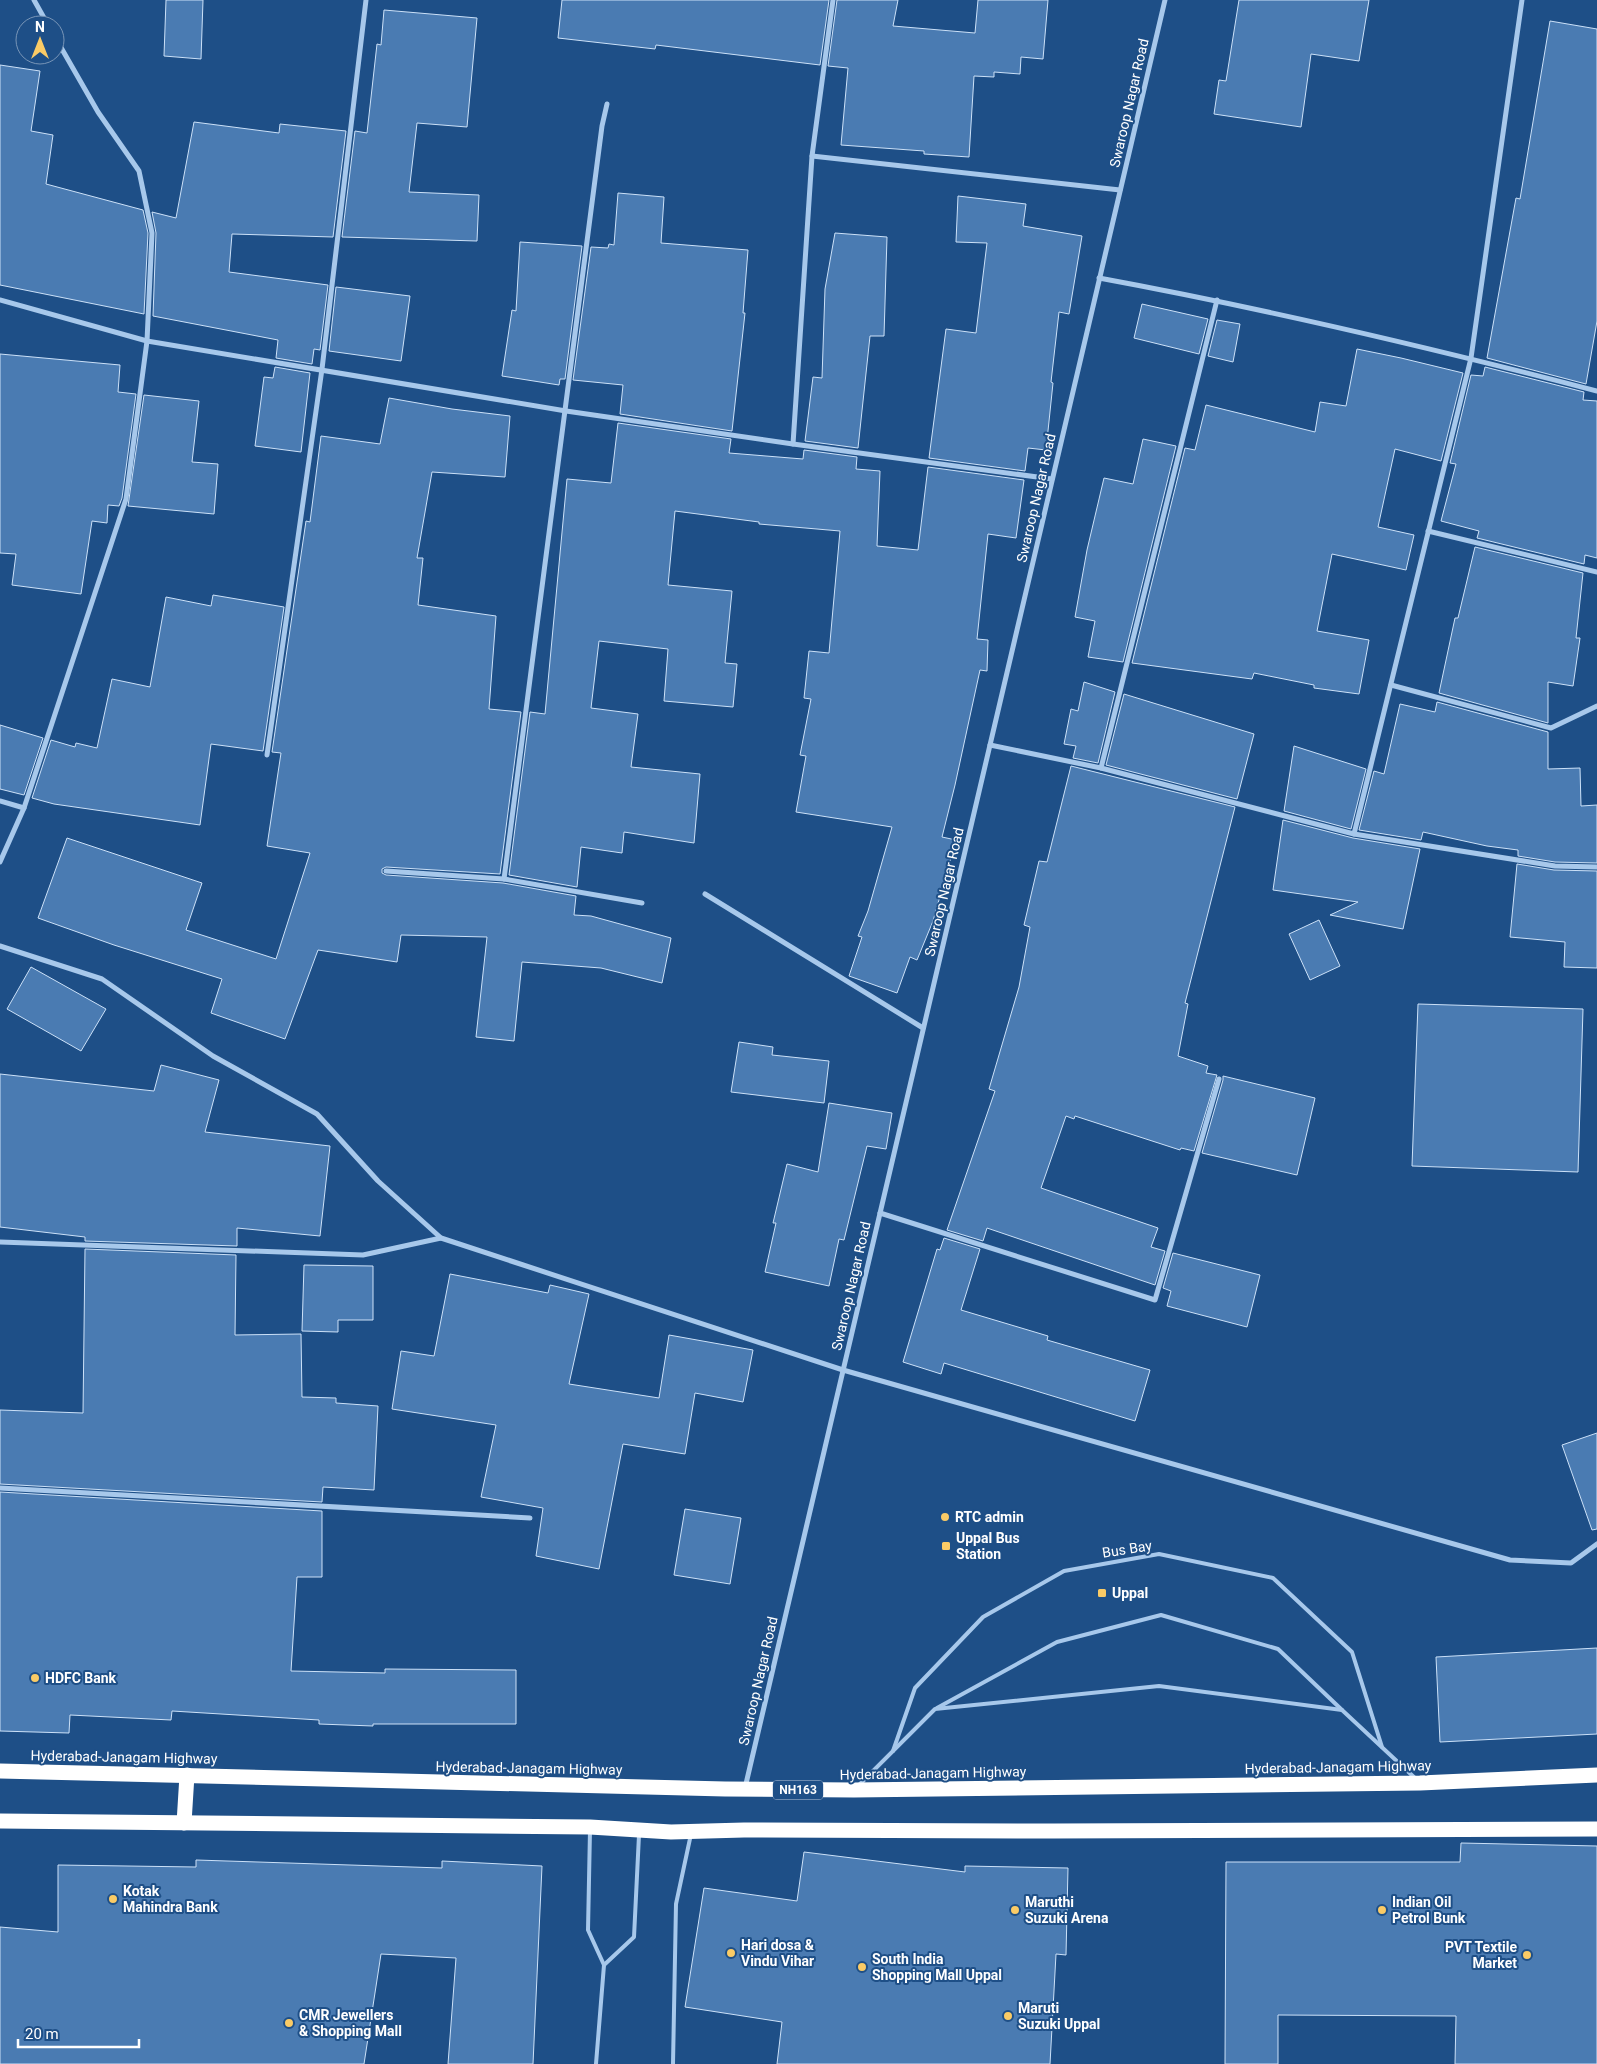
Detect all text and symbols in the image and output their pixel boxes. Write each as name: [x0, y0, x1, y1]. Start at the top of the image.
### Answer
north arrow: [15, 15, 65, 65]
text: N: [35, 19, 45, 35]
street label: Swaroop Nagar Road: [1106, 37, 1152, 169]
street label: Swaroop Nagar Road: [1013, 432, 1059, 564]
street label: Swaroop Nagar Road: [921, 826, 967, 958]
street label: Swaroop Nagar Road: [828, 1220, 874, 1352]
place label: RTC admin: [955, 1509, 1024, 1525]
marker: RTC admin: [939, 1511, 951, 1523]
place label: Uppal Bus Station: [956, 1530, 1020, 1562]
street label: Bus Bay: [1101, 1537, 1153, 1561]
marker: Uppal Bus Station: [940, 1540, 952, 1552]
place label: Uppal: [1112, 1585, 1148, 1601]
marker: Uppal: [1096, 1587, 1108, 1599]
street label: Swaroop Nagar Road: [735, 1615, 781, 1747]
place label: HDFC Bank: [45, 1670, 117, 1686]
marker: HDFC Bank: [29, 1672, 41, 1684]
street label: Hyderabad-Janagam Highway: [31, 1747, 218, 1767]
street label: Hyderabad-Janagam Highway: [1245, 1757, 1432, 1777]
street label: Hyderabad-Janagam Highway: [436, 1758, 623, 1778]
street label: Hyderabad-Janagam Highway: [840, 1763, 1027, 1783]
road number: NH163: [773, 1780, 823, 1800]
place label: Kotak Mahindra Bank: [123, 1883, 218, 1915]
marker: Kotak Mahindra Bank: [107, 1893, 119, 1905]
place label: Maruthi Suzuki Arena: [1025, 1894, 1109, 1926]
place label: Indian Oil Petrol Bunk: [1392, 1894, 1466, 1926]
marker: Maruthi Suzuki Arena: [1009, 1904, 1021, 1916]
marker: Indian Oil Petrol Bunk: [1376, 1904, 1388, 1916]
place label: Hari dosa & Vindu Vihar: [741, 1937, 815, 1969]
place label: PVT Textile Market: [1445, 1939, 1517, 1971]
marker: Hari dosa & Vindu Vihar: [725, 1947, 737, 1959]
marker: PVT Textile Market: [1521, 1949, 1533, 1961]
place label: South India Shopping Mall Uppal: [872, 1951, 1002, 1983]
marker: South India Shopping Mall Uppal: [856, 1961, 868, 1973]
place label: Maruti Suzuki Uppal: [1018, 2000, 1100, 2032]
place label: CMR Jewellers & Shopping Mall: [299, 2007, 402, 2039]
marker: Maruti Suzuki Uppal: [1002, 2010, 1014, 2022]
scale bar: [18, 2016, 139, 2048]
marker: CMR Jewellers & Shopping Mall: [283, 2017, 295, 2029]
text: 20 m: [25, 2025, 59, 2043]

